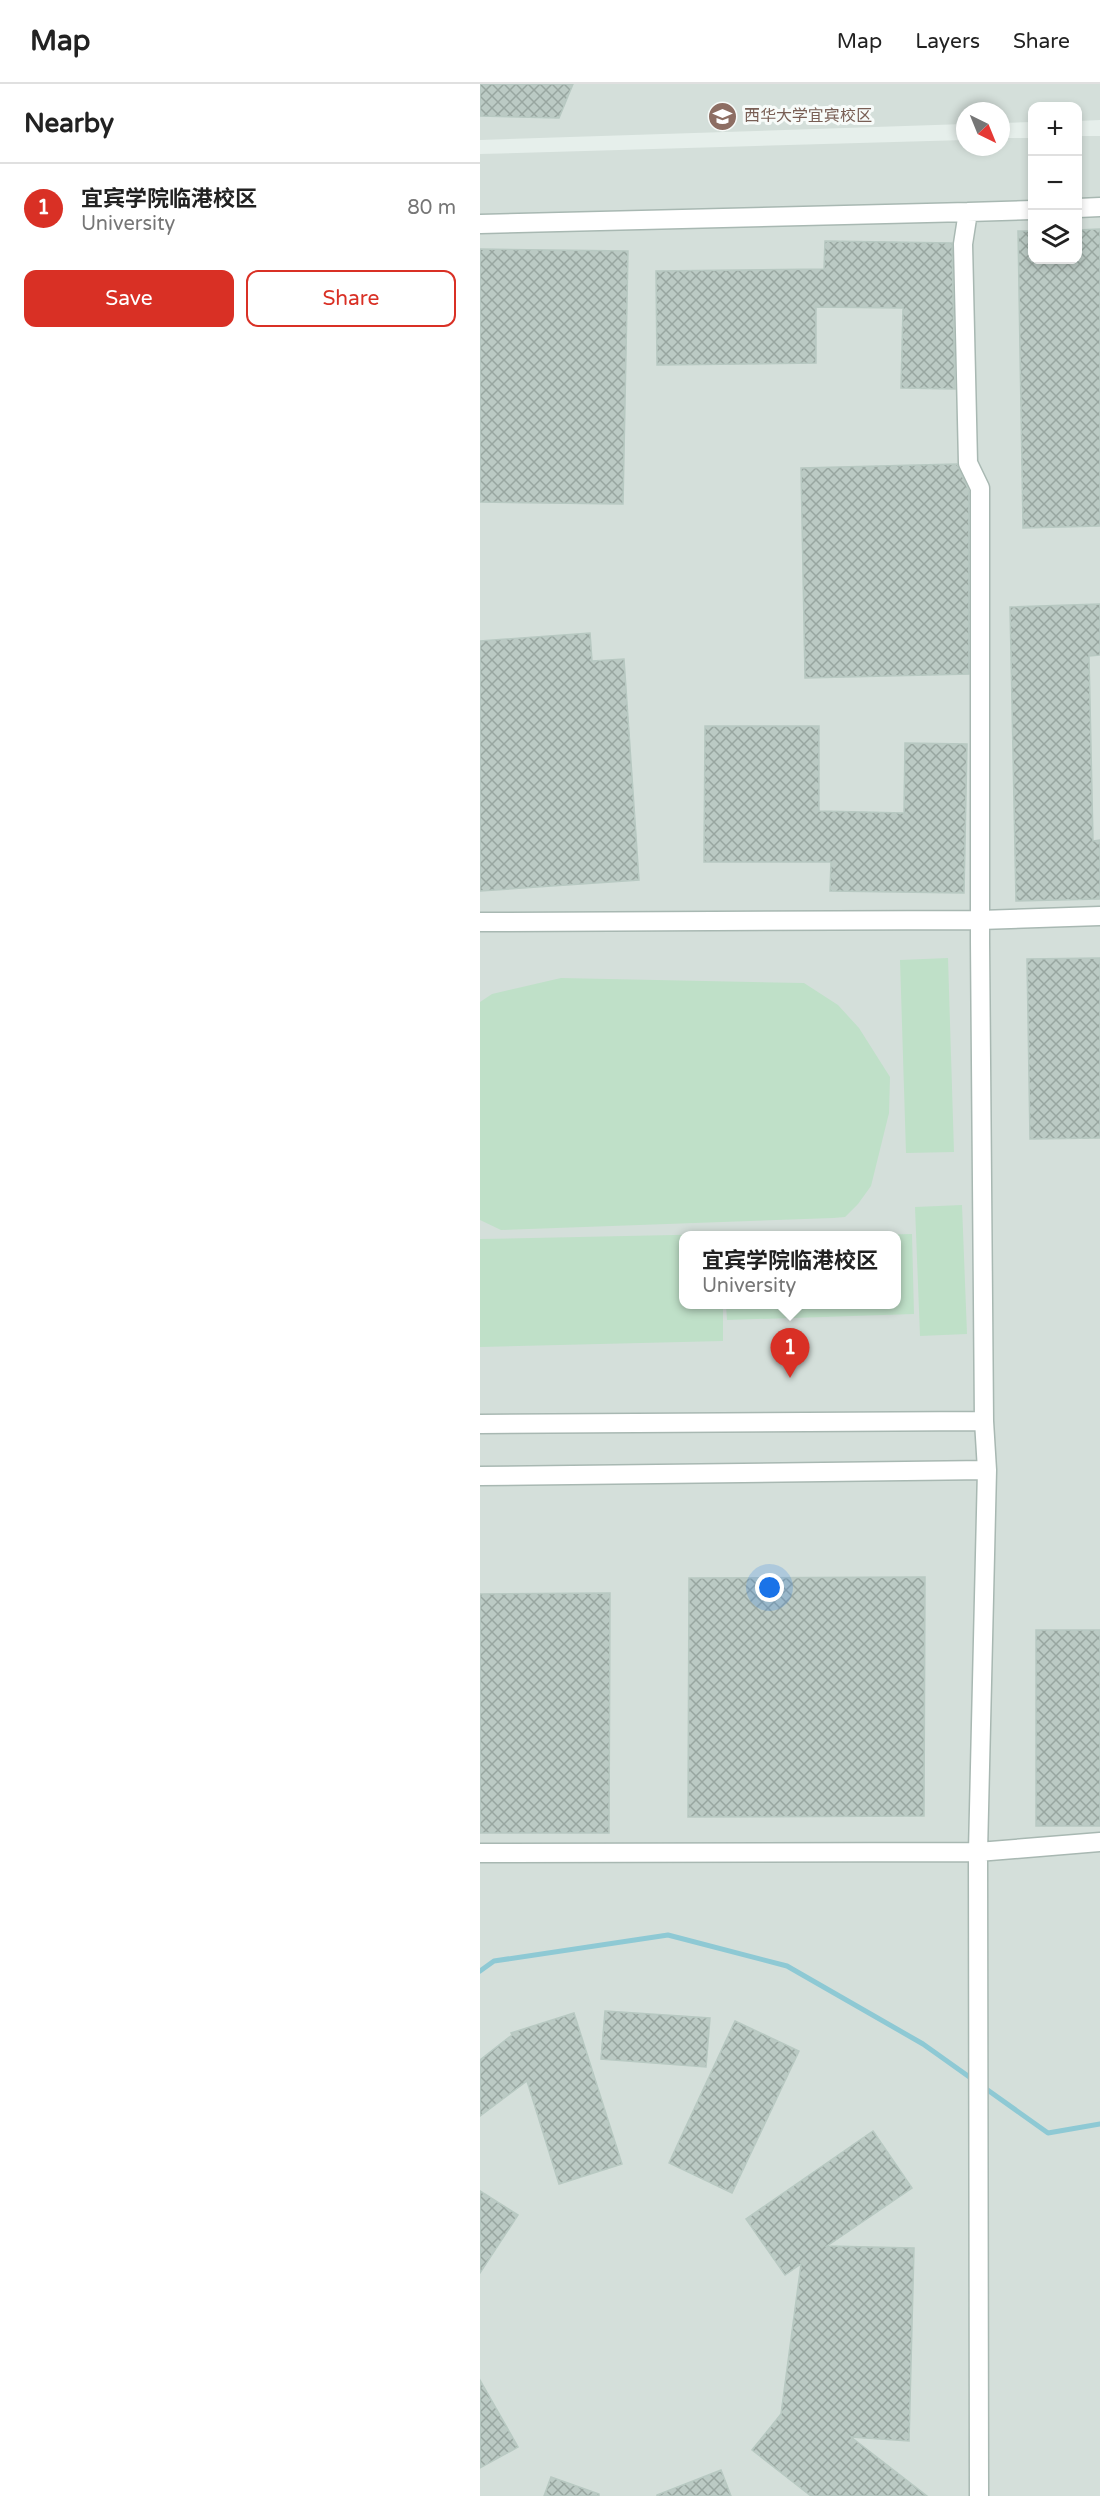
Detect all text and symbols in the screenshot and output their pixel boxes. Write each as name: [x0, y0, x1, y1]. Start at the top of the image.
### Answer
text: Map: [30, 24, 90, 58]
text: Map: [837, 29, 882, 54]
text: Layers: [915, 29, 980, 54]
text: Share: [1013, 29, 1070, 54]
school or university icon: 西华大学宜宾校区: [707, 100, 739, 132]
north arrow: [956, 102, 1010, 156]
map controls: [1028, 102, 1082, 264]
button: +: [1028, 102, 1082, 156]
place label: 西华大学宜宾校区: [744, 106, 872, 126]
text: Nearby: [24, 108, 114, 139]
button: −: [1028, 156, 1082, 210]
text: 宜宾学院临港校区: [81, 186, 257, 212]
text: 1: [37, 196, 50, 220]
text: 80 m: [407, 196, 456, 220]
button: layers: [1028, 210, 1082, 264]
text: University: [81, 212, 175, 236]
button: Save: [24, 270, 234, 327]
button: Share: [246, 270, 456, 327]
popup: [679, 1231, 901, 1309]
text: 宜宾学院临港校区: [702, 1248, 878, 1274]
text: University: [702, 1274, 796, 1298]
pin: 1: [770, 1328, 810, 1378]
your location: [755, 1573, 784, 1602]

